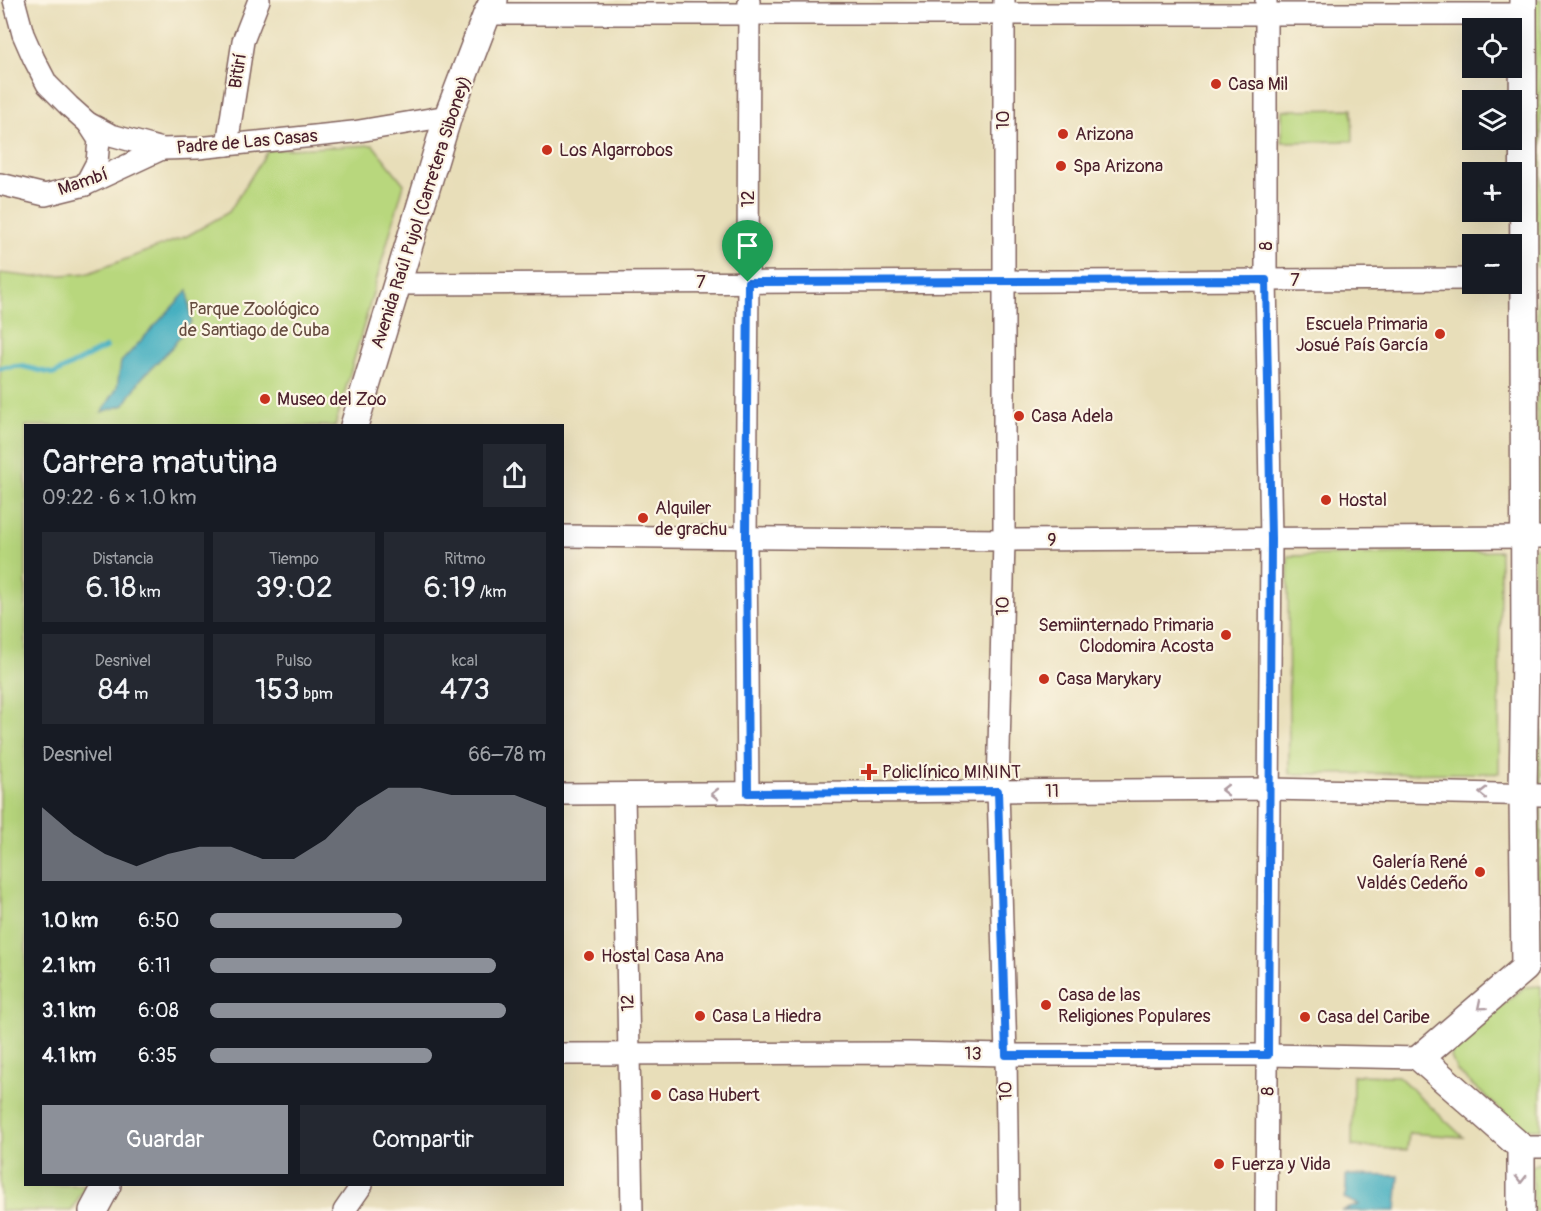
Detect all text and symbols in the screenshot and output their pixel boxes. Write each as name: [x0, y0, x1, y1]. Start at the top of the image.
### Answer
map controls: [1462, 18, 1522, 294]
button: locate: [1462, 18, 1522, 78]
street label: Bitirí: [224, 52, 252, 90]
street label: Avenida Raúl Pujol (Carretera Siboney): [366, 73, 476, 351]
place label: Casa Mil: [1228, 73, 1288, 96]
marker: Casa Mil: [1209, 77, 1223, 91]
button: layers: [1462, 90, 1522, 150]
street label: 10: [992, 110, 1015, 130]
place label: Arizona: [1075, 123, 1134, 146]
street label: Padre de Las Casas: [176, 124, 318, 160]
marker: Arizona: [1056, 127, 1070, 141]
place label: Los Algarrobos: [559, 139, 673, 162]
marker: Los Algarrobos: [540, 143, 554, 157]
place label: Spa Arizona: [1073, 155, 1163, 178]
marker: Spa Arizona: [1054, 159, 1068, 173]
button: +: [1462, 162, 1522, 222]
street label: Mambí: [55, 163, 111, 201]
street label: 12: [737, 190, 760, 208]
pin: [722, 220, 773, 282]
icon: arrive: [731, 229, 764, 262]
button: −: [1462, 234, 1522, 294]
street label: 8: [1255, 241, 1278, 251]
street label: 7: [1290, 269, 1300, 292]
street label: 7: [696, 271, 706, 294]
park label: Parque Zoológico de Santiago de Cuba: [179, 298, 329, 342]
place label: Escuela Primaria Josué País García: [1296, 313, 1428, 357]
marker: Escuela Primaria Josué País García: [1433, 327, 1447, 341]
place label: Museo del Zoo: [277, 388, 387, 411]
marker: Museo del Zoo: [258, 392, 272, 406]
place label: Casa Adela: [1031, 405, 1113, 428]
marker: Casa Adela: [1012, 409, 1026, 423]
text: Carrera matutina: [42, 442, 278, 483]
button: share: [483, 444, 546, 507]
text: 09:22 · 6 × 1.0 km: [42, 485, 196, 510]
place label: Hostal: [1338, 489, 1387, 512]
marker: Hostal: [1319, 493, 1333, 507]
place label: Alquiler de grachu: [655, 497, 727, 541]
marker: Alquiler de grachu: [636, 511, 650, 525]
street label: 9: [1047, 529, 1057, 552]
text: Distancia: [93, 549, 153, 569]
text: Tiempo: [269, 549, 319, 569]
text: Ritmo: [444, 549, 486, 569]
text: 6.18: [85, 569, 136, 606]
text: 39:02: [255, 569, 333, 606]
text: 6:19: [424, 569, 476, 606]
text: km: [136, 582, 161, 602]
text: /km: [476, 582, 506, 602]
street label: 10: [991, 596, 1015, 616]
place label: Semiinternado Primaria Clodomira Acosta: [1038, 614, 1214, 658]
marker: Semiinternado Primaria Clodomira Acosta: [1219, 628, 1233, 642]
text: Desnivel: [95, 651, 151, 671]
text: Pulso: [276, 651, 312, 671]
text: kcal: [452, 651, 478, 671]
place label: Casa Marykary: [1056, 668, 1162, 691]
text: 84: [98, 671, 130, 708]
text: 153: [255, 671, 300, 708]
text: 473: [440, 671, 490, 708]
marker: Casa Marykary: [1037, 672, 1051, 686]
text: m: [130, 684, 148, 704]
text: bpm: [300, 684, 333, 704]
text: Desnivel: [42, 742, 112, 767]
text: 66–78 m: [468, 742, 546, 767]
place label: Policlínico MININT: [882, 761, 1021, 784]
marker: Policlínico MININT: [860, 763, 878, 781]
street label: 11: [1045, 780, 1059, 803]
one-way arrow: [1220, 783, 1229, 796]
one-way arrow: [1478, 787, 1487, 800]
one-way arrow: [710, 788, 719, 800]
place label: Galería René Valdés Cedeño: [1356, 851, 1468, 895]
marker: Galería René Valdés Cedeño: [1473, 865, 1487, 879]
text: 1.0 km: [42, 908, 98, 933]
text: 6:50: [138, 908, 179, 933]
place label: Hostal Casa Ana: [601, 945, 724, 968]
marker: Hostal Casa Ana: [582, 949, 596, 963]
text: 2.1 km: [42, 953, 96, 978]
text: 6:11: [138, 953, 171, 978]
place label: Casa de las Religiones Populares: [1058, 984, 1211, 1028]
street label: 12: [616, 994, 640, 1012]
text: 3.1 km: [42, 998, 96, 1023]
text: 6:08: [138, 998, 179, 1023]
marker: Casa de las Religiones Populares: [1039, 998, 1053, 1012]
one-way arrow: [1477, 999, 1488, 1010]
place label: Casa La Hiedra: [712, 1005, 821, 1028]
place label: Casa del Caribe: [1317, 1006, 1430, 1029]
marker: Casa La Hiedra: [693, 1009, 707, 1023]
marker: Casa del Caribe: [1298, 1010, 1312, 1024]
street label: 13: [964, 1042, 982, 1066]
text: 4.1 km: [42, 1043, 96, 1068]
text: 6:35: [138, 1043, 177, 1068]
street label: 10: [994, 1081, 1018, 1101]
place label: Casa Hubert: [668, 1084, 760, 1107]
street label: 8: [1256, 1086, 1280, 1096]
marker: Casa Hubert: [649, 1088, 663, 1102]
button: Guardar: [42, 1105, 288, 1174]
button: Compartir: [300, 1105, 546, 1174]
place label: Fuerza y Vida: [1231, 1153, 1331, 1176]
marker: Fuerza y Vida: [1212, 1157, 1226, 1171]
one-way arrow: [1515, 1175, 1527, 1184]

